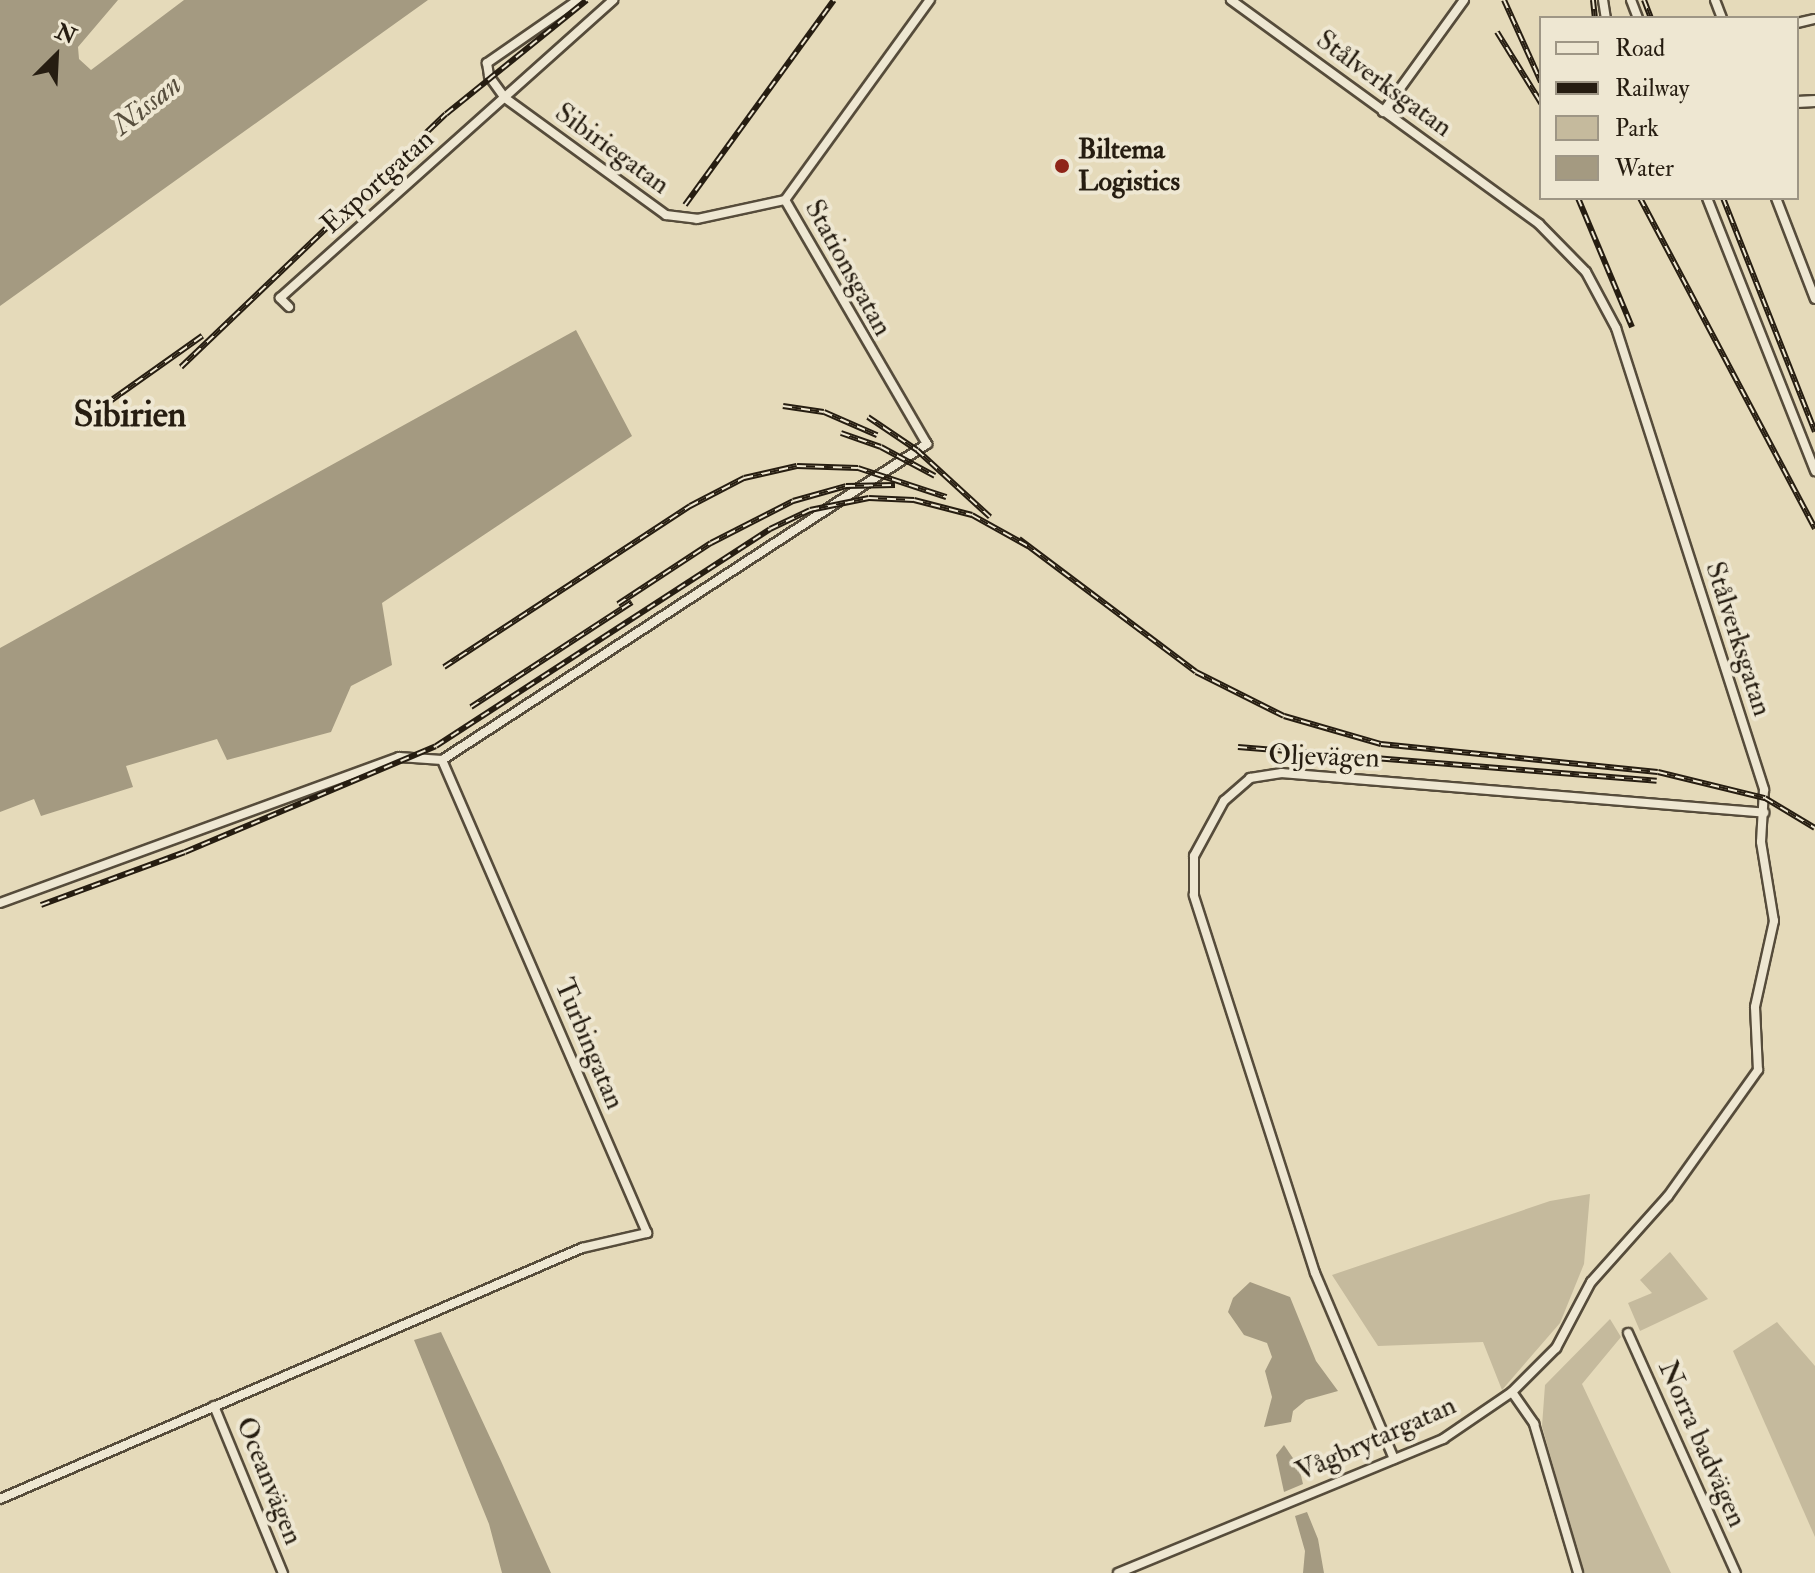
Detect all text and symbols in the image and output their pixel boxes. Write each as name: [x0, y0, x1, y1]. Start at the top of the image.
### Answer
north arrow: [16, 16, 96, 96]
legend: [1539, 16, 1799, 200]
text: N: [51, 17, 80, 51]
street label: Stålverksgatan: [1309, 23, 1459, 145]
text: Road: [1615, 33, 1665, 64]
water label: Nissan: [105, 67, 189, 143]
text: Railway: [1615, 73, 1689, 104]
street label: Sibiriegatan: [548, 96, 676, 202]
text: Park: [1615, 113, 1659, 144]
street label: Exportgatan: [315, 123, 441, 241]
place label: Biltema Logistics: [1078, 133, 1180, 199]
text: Water: [1615, 153, 1674, 184]
marker: Biltema Logistics: [1053, 157, 1071, 175]
street label: Stationsgatan: [797, 194, 899, 342]
district label: Sibirien: [74, 393, 186, 437]
street label: Stålverksgatan: [1697, 558, 1779, 720]
street label: Oljevägen: [1268, 738, 1380, 776]
street label: Turbingatan: [546, 974, 632, 1114]
street label: Norra badvägen: [1650, 1356, 1754, 1532]
street label: Vågbrytargatan: [1291, 1389, 1461, 1489]
street label: Oceanvägen: [228, 1412, 310, 1550]

